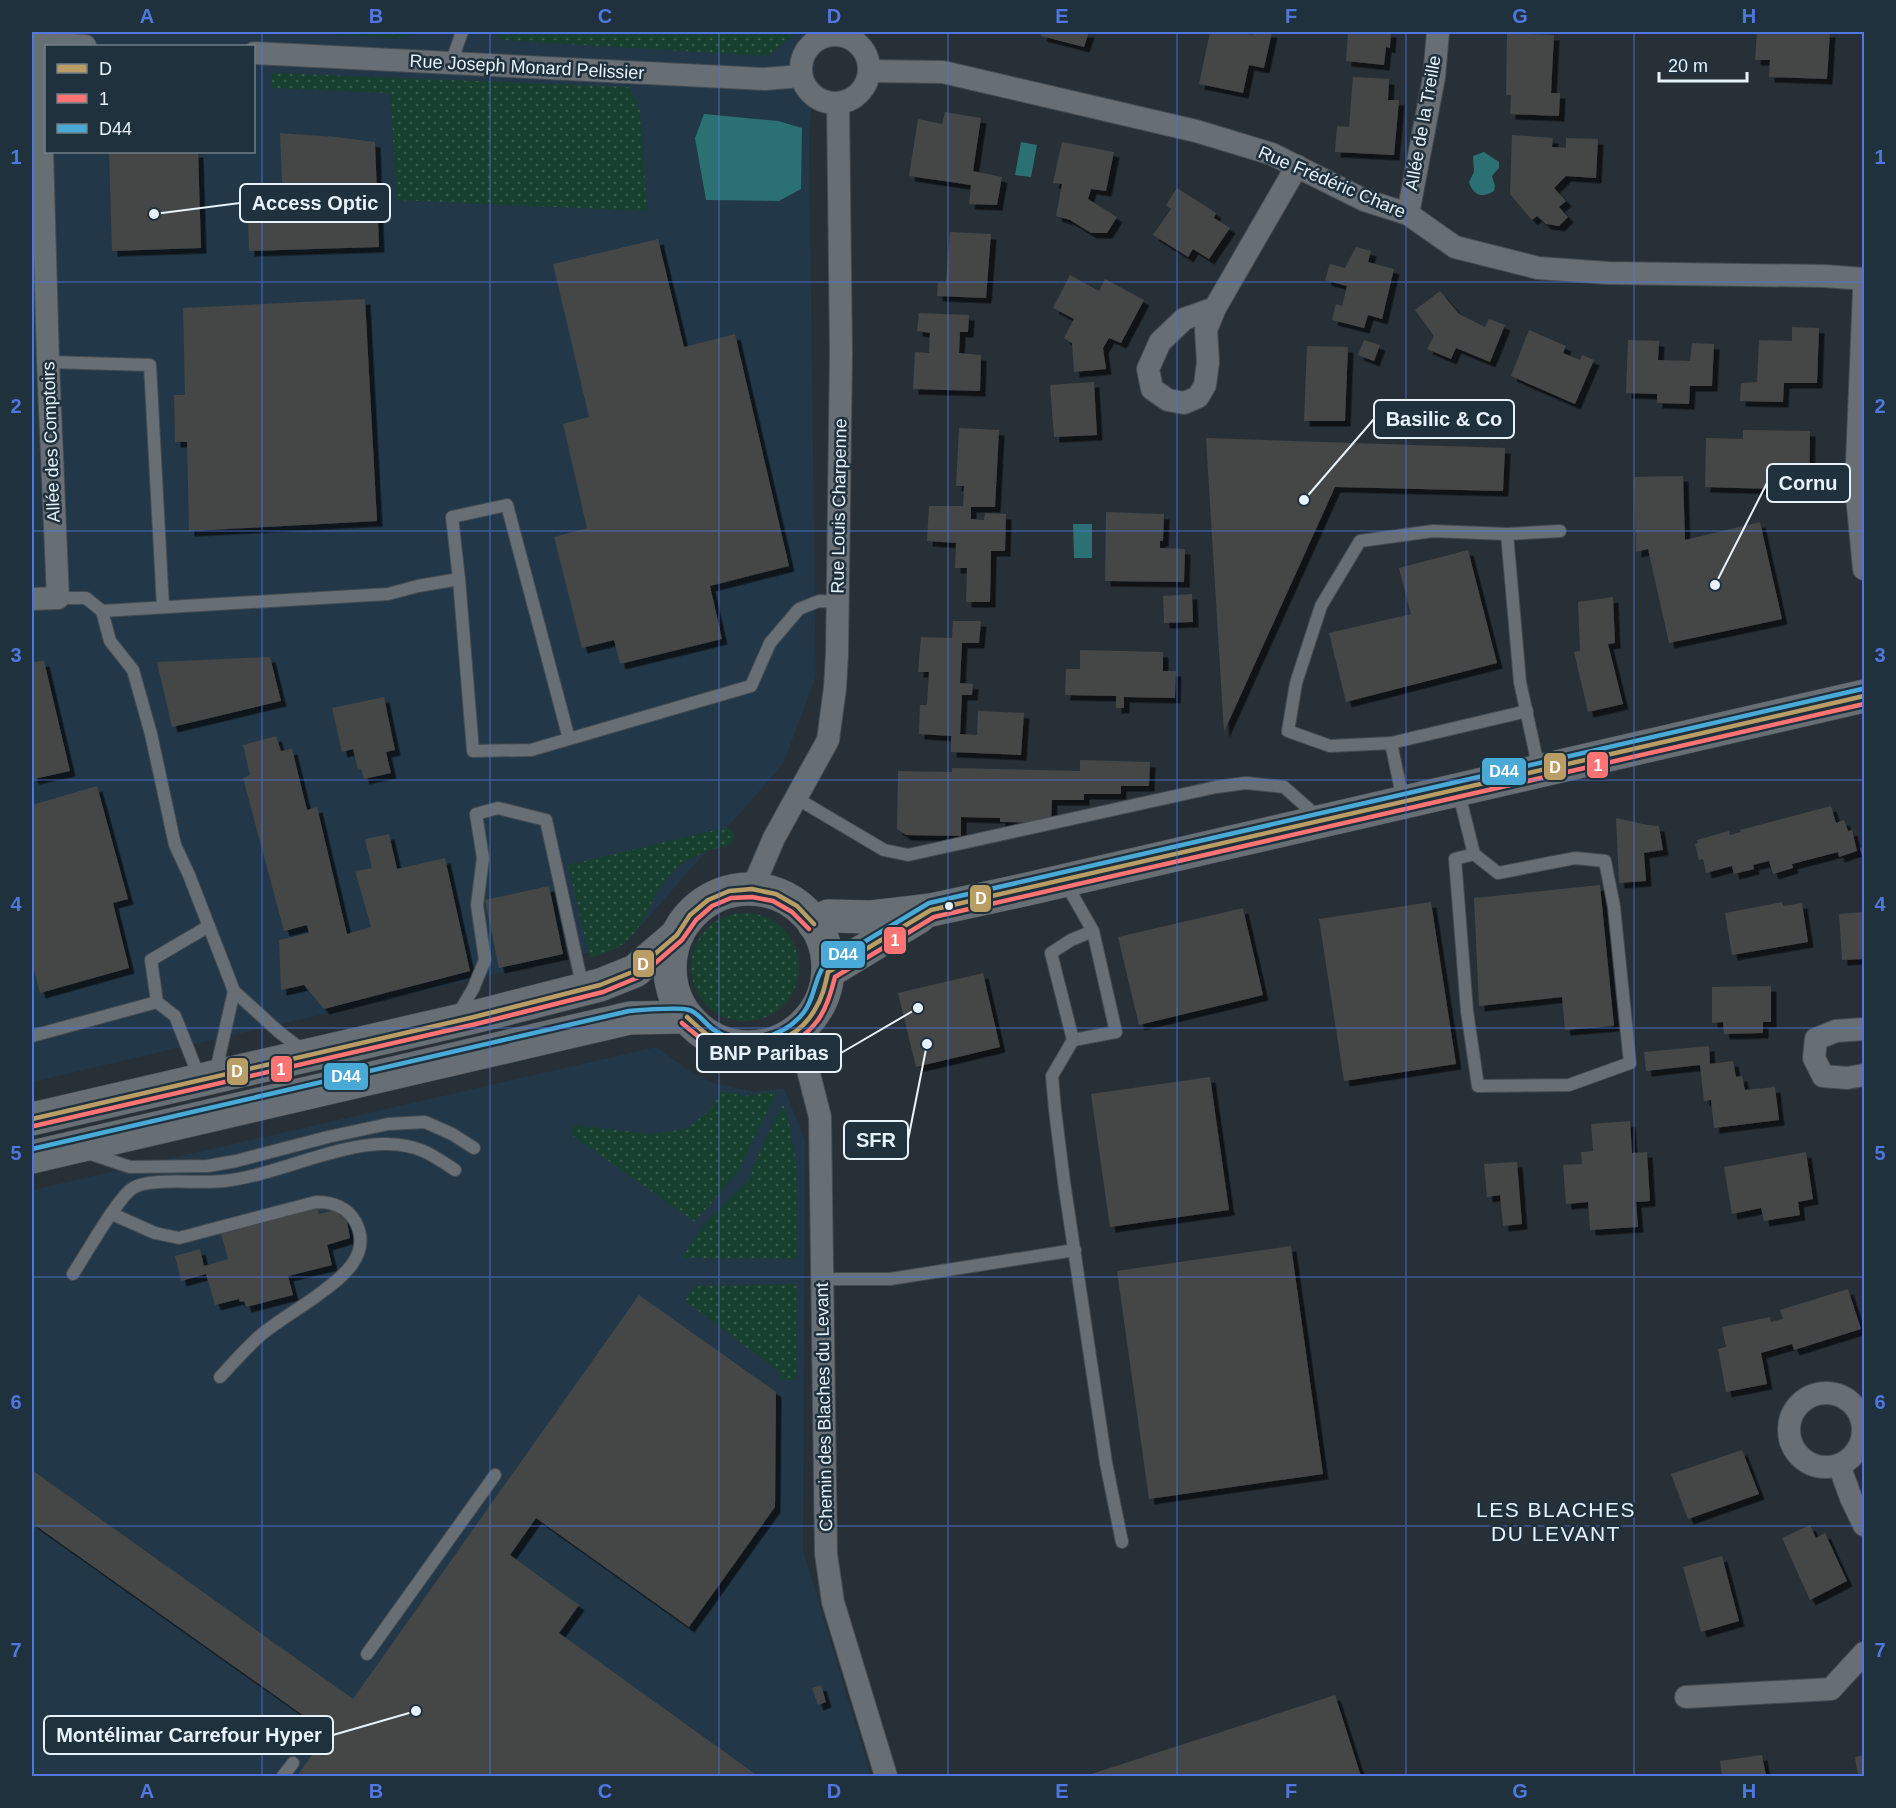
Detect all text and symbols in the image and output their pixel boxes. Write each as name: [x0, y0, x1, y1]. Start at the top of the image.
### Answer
text: A: [140, 5, 154, 27]
text: B: [369, 5, 383, 27]
text: C: [598, 5, 612, 27]
text: D: [827, 5, 841, 27]
text: E: [1055, 5, 1069, 27]
text: F: [1285, 5, 1297, 27]
text: G: [1512, 5, 1528, 27]
text: H: [1742, 5, 1756, 27]
legend: [45, 45, 255, 153]
scale bar: [1659, 45, 1748, 83]
street label: Rue Joseph Monard Pelissier: [409, 51, 645, 83]
street label: Allée de la Treille: [1401, 54, 1445, 192]
text: 20 m: [1668, 56, 1708, 76]
text: D: [99, 59, 112, 79]
text: 1: [99, 89, 109, 109]
text: D44: [99, 119, 132, 139]
street label: Rue Frédéric Chare: [1255, 142, 1409, 222]
text: 1: [10, 146, 22, 168]
text: 1: [1874, 146, 1886, 168]
callout: Access Optic: [240, 184, 390, 222]
text: Access Optic: [252, 192, 378, 214]
street label: Allée des Comptoirs: [38, 361, 64, 523]
text: 2: [10, 395, 22, 417]
text: 2: [1874, 395, 1886, 417]
callout: Basilic & Co: [1374, 400, 1514, 438]
text: Basilic & Co: [1386, 408, 1502, 430]
street label: Rue Louis Charpenne: [827, 418, 851, 594]
callout: Cornu: [1767, 464, 1850, 502]
text: Cornu: [1779, 472, 1837, 494]
text: 3: [10, 644, 22, 666]
text: 3: [1874, 644, 1886, 666]
line badge: 1: [1586, 751, 1609, 779]
line badge: D: [1543, 752, 1567, 781]
line badge: D44: [1481, 757, 1527, 786]
text: 1: [1594, 757, 1603, 774]
text: D: [1549, 759, 1561, 776]
text: D44: [1489, 763, 1519, 780]
line badge: D: [969, 884, 992, 913]
text: D: [975, 890, 987, 907]
text: 4: [10, 893, 22, 915]
text: 4: [1874, 893, 1886, 915]
unlabelled marker: [943, 900, 955, 912]
line badge: 1: [883, 926, 907, 955]
text: 1: [891, 932, 900, 949]
line badge: D44: [820, 940, 866, 969]
text: D44: [828, 946, 858, 963]
line badge: D: [632, 949, 655, 978]
text: D: [637, 956, 649, 973]
callout: BNP Paribas: [697, 1034, 841, 1072]
text: BNP Paribas: [709, 1042, 829, 1064]
line badge: 1: [270, 1055, 293, 1083]
line badge: D: [226, 1057, 249, 1086]
text: 1: [277, 1061, 286, 1078]
line badge: D44: [323, 1062, 369, 1091]
text: D: [231, 1063, 243, 1080]
text: D44: [331, 1068, 361, 1085]
callout: SFR: [844, 1121, 908, 1159]
text: SFR: [856, 1129, 897, 1151]
text: 5: [10, 1142, 22, 1164]
text: 5: [1874, 1142, 1886, 1164]
street label: Chemin des Blaches du Levant: [812, 1282, 836, 1532]
text: 6: [10, 1391, 22, 1413]
text: 6: [1874, 1391, 1886, 1413]
district label: LES BLACHES DU LEVANT: [1476, 1498, 1636, 1545]
text: 7: [10, 1639, 22, 1661]
text: 7: [1874, 1639, 1886, 1661]
callout: Montélimar Carrefour Hyper: [44, 1716, 333, 1754]
text: Montélimar Carrefour Hyper: [56, 1724, 322, 1746]
text: A: [140, 1780, 154, 1802]
text: B: [369, 1780, 383, 1802]
text: C: [598, 1780, 612, 1802]
text: D: [827, 1780, 841, 1802]
text: E: [1055, 1780, 1069, 1802]
text: F: [1285, 1780, 1297, 1802]
text: G: [1512, 1780, 1528, 1802]
text: H: [1742, 1780, 1756, 1802]

